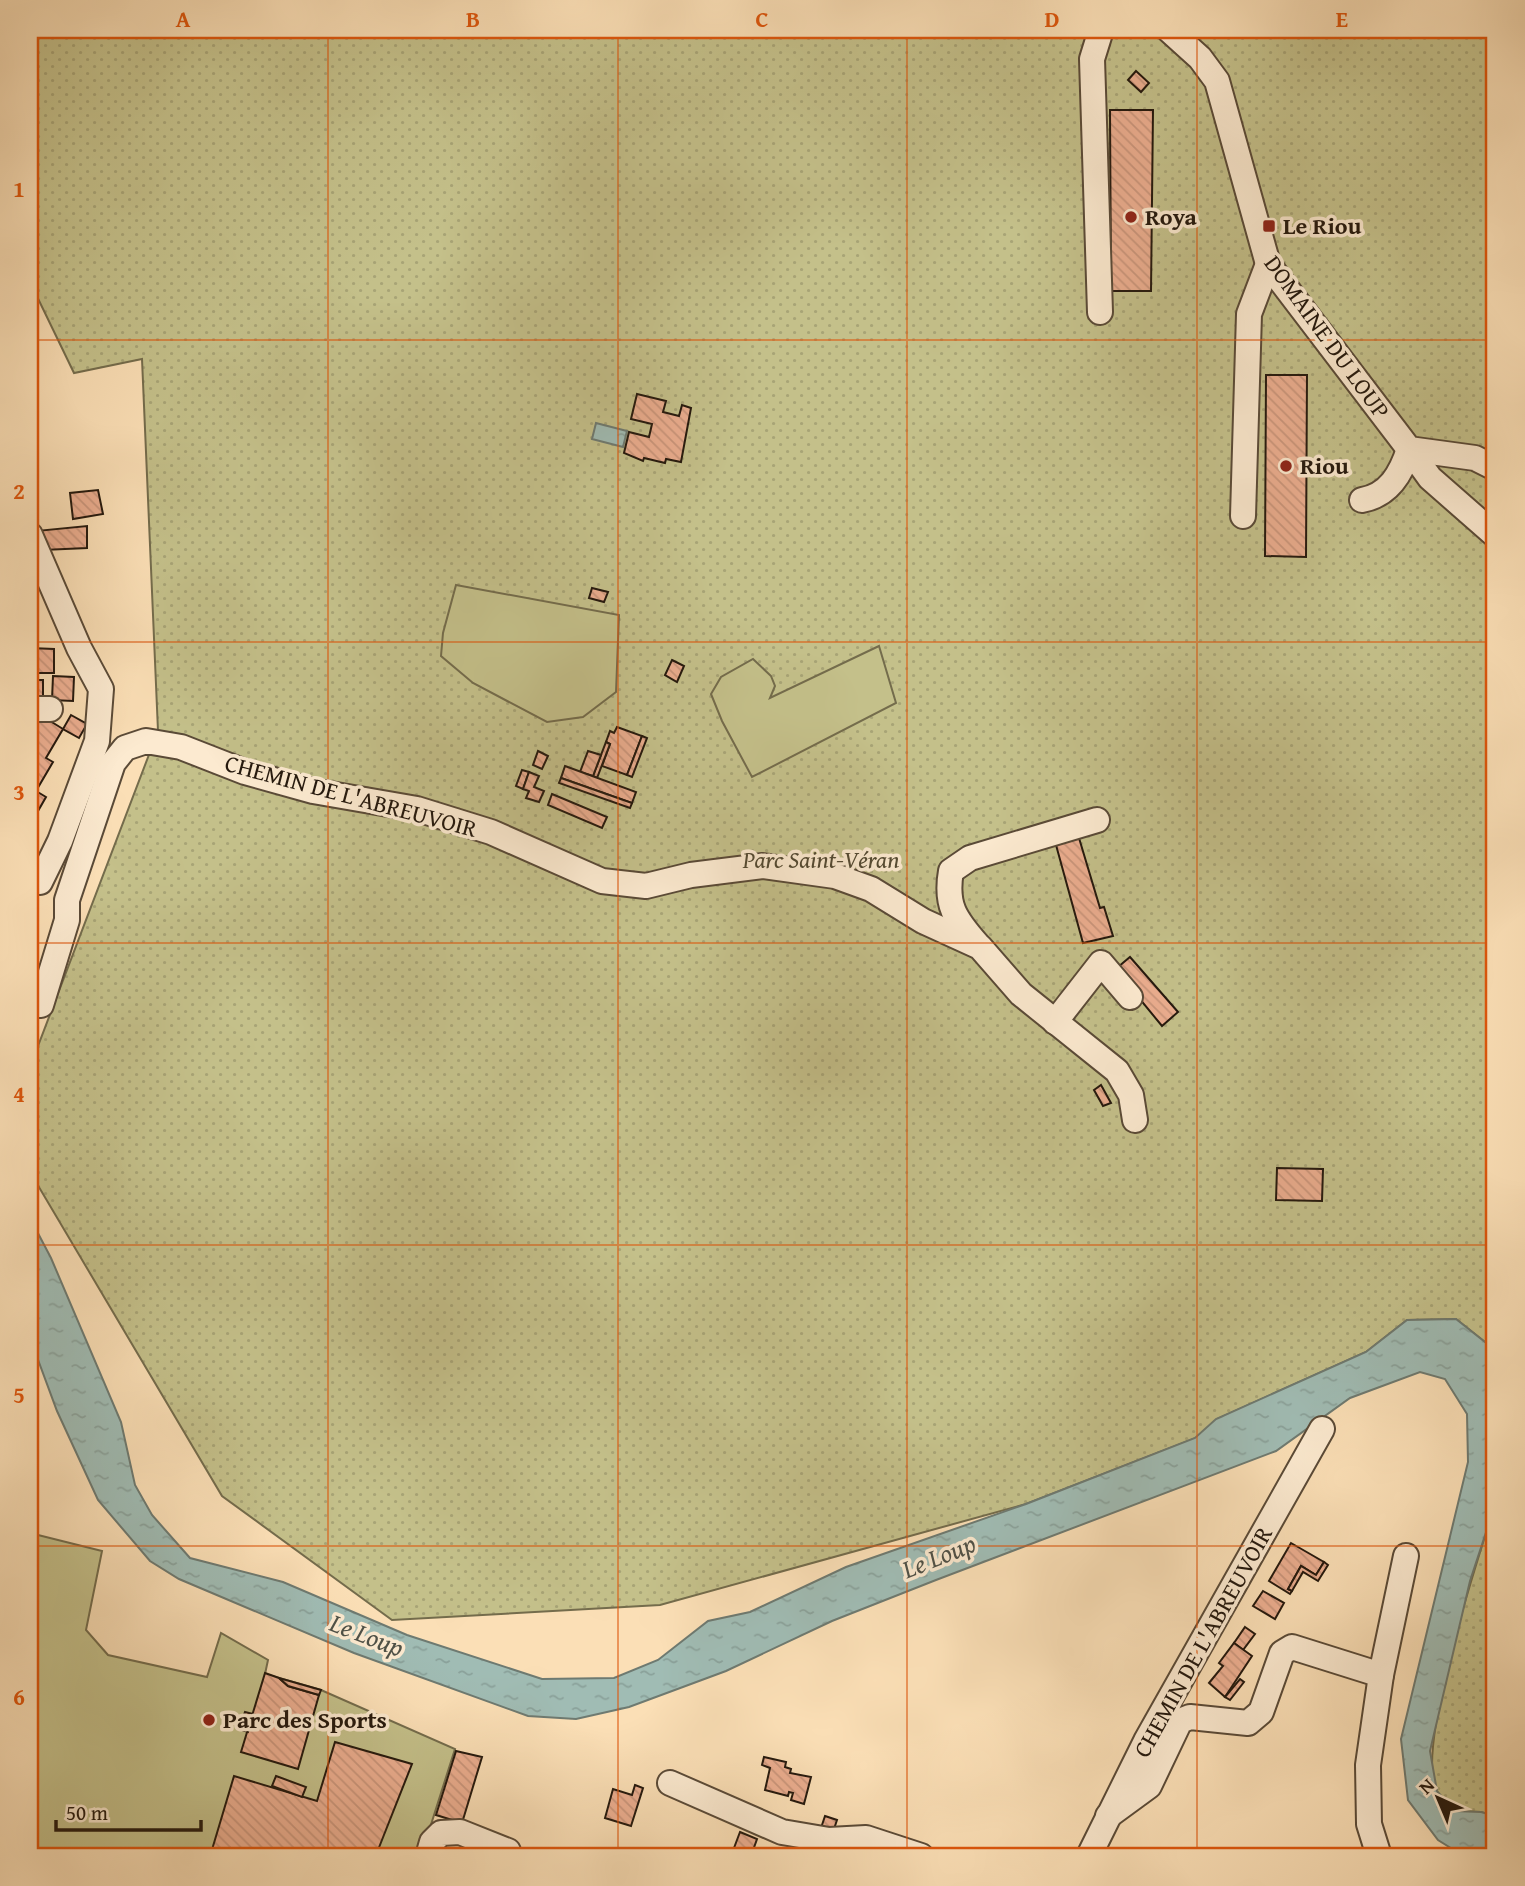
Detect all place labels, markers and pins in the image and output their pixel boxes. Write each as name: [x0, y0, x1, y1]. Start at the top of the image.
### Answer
place label: Roya: [1145, 199, 1198, 234]
place label: Le Riou: [1283, 208, 1362, 243]
marker: Roya: [1123, 209, 1139, 225]
marker: Le Riou: [1261, 218, 1277, 234]
place label: Riou: [1300, 448, 1349, 483]
marker: Riou: [1278, 458, 1294, 474]
place label: Parc des Sports: [223, 1702, 387, 1737]
marker: Parc des Sports: [201, 1712, 217, 1728]

